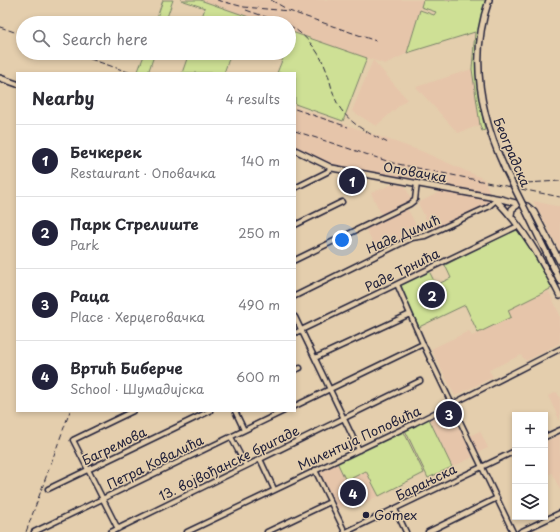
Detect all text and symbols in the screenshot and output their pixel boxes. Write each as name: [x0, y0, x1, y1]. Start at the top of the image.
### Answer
search box: [16, 16, 296, 60]
icon: search: [30, 27, 52, 49]
text: Search here: [62, 27, 148, 50]
text: Nearby: [32, 85, 94, 111]
text: 4 results: [226, 89, 280, 108]
street label: Београдска: [489, 114, 536, 190]
text: Бечкерек: [70, 140, 142, 163]
text: 1: [42, 151, 48, 170]
text: 140 m: [241, 151, 280, 170]
street label: Оповачка: [382, 157, 449, 187]
text: Restaurant · Оповачка: [70, 163, 216, 182]
pin: 1: [339, 166, 365, 196]
street label: Наде Димић: [363, 209, 443, 258]
text: Парк Стрелиште: [70, 212, 199, 235]
text: 2: [40, 223, 50, 242]
text: 250 m: [238, 223, 280, 242]
your location: [332, 230, 352, 250]
text: Park: [70, 235, 99, 254]
street label: Раде Трнића: [361, 243, 443, 296]
pin: 2: [419, 280, 445, 310]
text: Раца: [70, 284, 110, 307]
text: 3: [41, 295, 49, 314]
text: 490 m: [238, 295, 280, 314]
text: Place · Херцеговачка: [70, 307, 205, 326]
text: Вртић Биберче: [70, 356, 183, 379]
text: 4: [41, 367, 49, 386]
text: 600 m: [236, 367, 280, 386]
text: School · Шумадијска: [70, 379, 204, 398]
pin: 3: [436, 399, 462, 429]
street label: Милентија Поповића: [294, 400, 424, 474]
map controls: [512, 412, 548, 520]
button: +: [512, 412, 548, 448]
street label: 13. војвођанске бригаде: [155, 420, 302, 505]
street label: Багремова: [78, 421, 150, 469]
street label: Петра Ковалића: [103, 429, 207, 493]
button: −: [512, 448, 548, 484]
street label: Барањска: [392, 458, 460, 504]
pin: 4: [340, 478, 366, 508]
button: layers: [512, 484, 548, 520]
place label: Gomex: [374, 505, 417, 524]
marker: Gomex: [361, 510, 371, 520]

